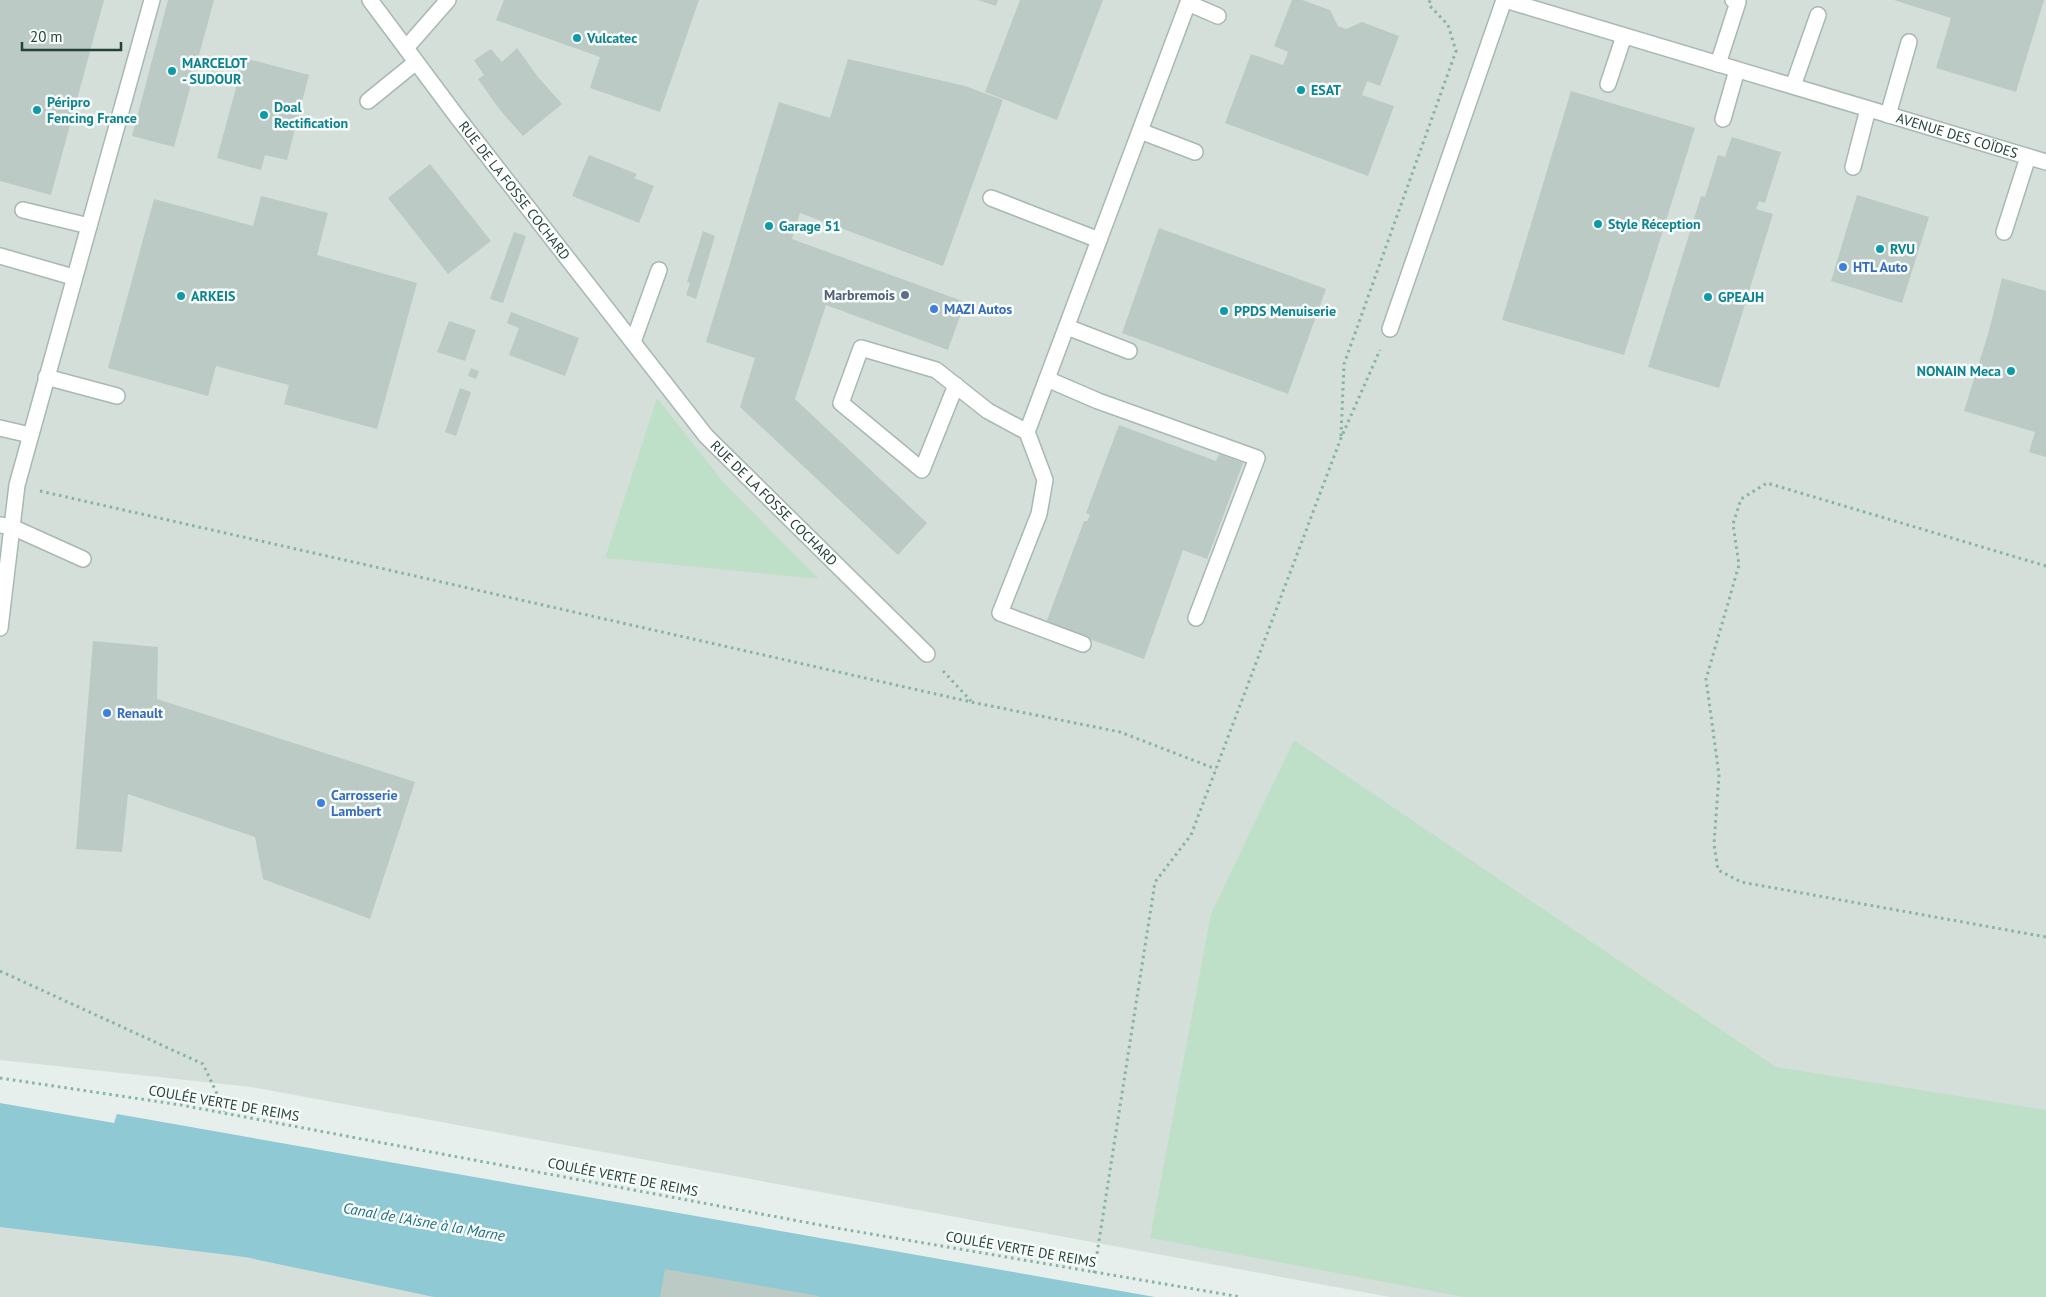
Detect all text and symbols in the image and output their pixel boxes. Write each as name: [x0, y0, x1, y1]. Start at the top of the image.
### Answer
scale bar: [22, 20, 121, 52]
text: 20 m: [30, 27, 63, 46]
place label: Vulcatec: [586, 29, 637, 47]
marker: Vulcatec: [571, 32, 583, 44]
place label: MARCELOT - SUDOUR: [182, 54, 247, 88]
marker: MARCELOT - SUDOUR: [166, 65, 178, 77]
place label: ESAT: [1311, 81, 1341, 99]
marker: ESAT: [1295, 84, 1307, 96]
place label: Péripro Fencing France: [47, 93, 137, 127]
place label: Doal Rectification: [274, 98, 348, 132]
marker: Péripro Fencing France: [31, 104, 43, 116]
marker: Doal Rectification: [258, 109, 270, 121]
street label: AVENUE DES COÏDES: [1894, 109, 2020, 162]
street label: RUE DE LA FOSSE COCHARD: [455, 117, 574, 263]
place label: Style Réception: [1608, 215, 1701, 233]
place label: Garage 51: [779, 217, 840, 235]
marker: Style Réception: [1592, 218, 1604, 230]
marker: Garage 51: [763, 220, 775, 232]
place label: RVU: [1890, 240, 1915, 258]
marker: RVU: [1874, 243, 1886, 255]
place label: HTL Auto: [1853, 258, 1908, 276]
marker: HTL Auto: [1837, 261, 1849, 273]
place label: Marbremois: [824, 286, 895, 304]
place label: ARKEIS: [191, 287, 235, 305]
place label: GPEAJH: [1718, 288, 1764, 306]
marker: Marbremois: [899, 289, 911, 301]
marker: ARKEIS: [175, 290, 187, 302]
marker: GPEAJH: [1702, 291, 1714, 303]
place label: MAZI Autos: [944, 300, 1012, 318]
place label: PPDS Menuiserie: [1234, 302, 1336, 320]
marker: MAZI Autos: [928, 303, 940, 315]
marker: PPDS Menuiserie: [1218, 305, 1230, 317]
place label: NONAIN Meca: [1917, 362, 2001, 380]
marker: NONAIN Meca: [2005, 365, 2017, 377]
street label: RUE DE LA FOSSE COCHARD: [707, 437, 841, 570]
place label: Renault: [117, 704, 163, 722]
marker: Renault: [101, 707, 113, 719]
place label: Carrosserie Lambert: [331, 786, 398, 820]
marker: Carrosserie Lambert: [315, 797, 327, 809]
street label: COULÉE VERTE DE REIMS: [147, 1081, 301, 1125]
street label: COULÉE VERTE DE REIMS: [546, 1154, 700, 1200]
water label: Canal de l'Aisne à la Marne: [342, 1198, 507, 1245]
street label: COULÉE VERTE DE REIMS: [944, 1227, 1098, 1271]

